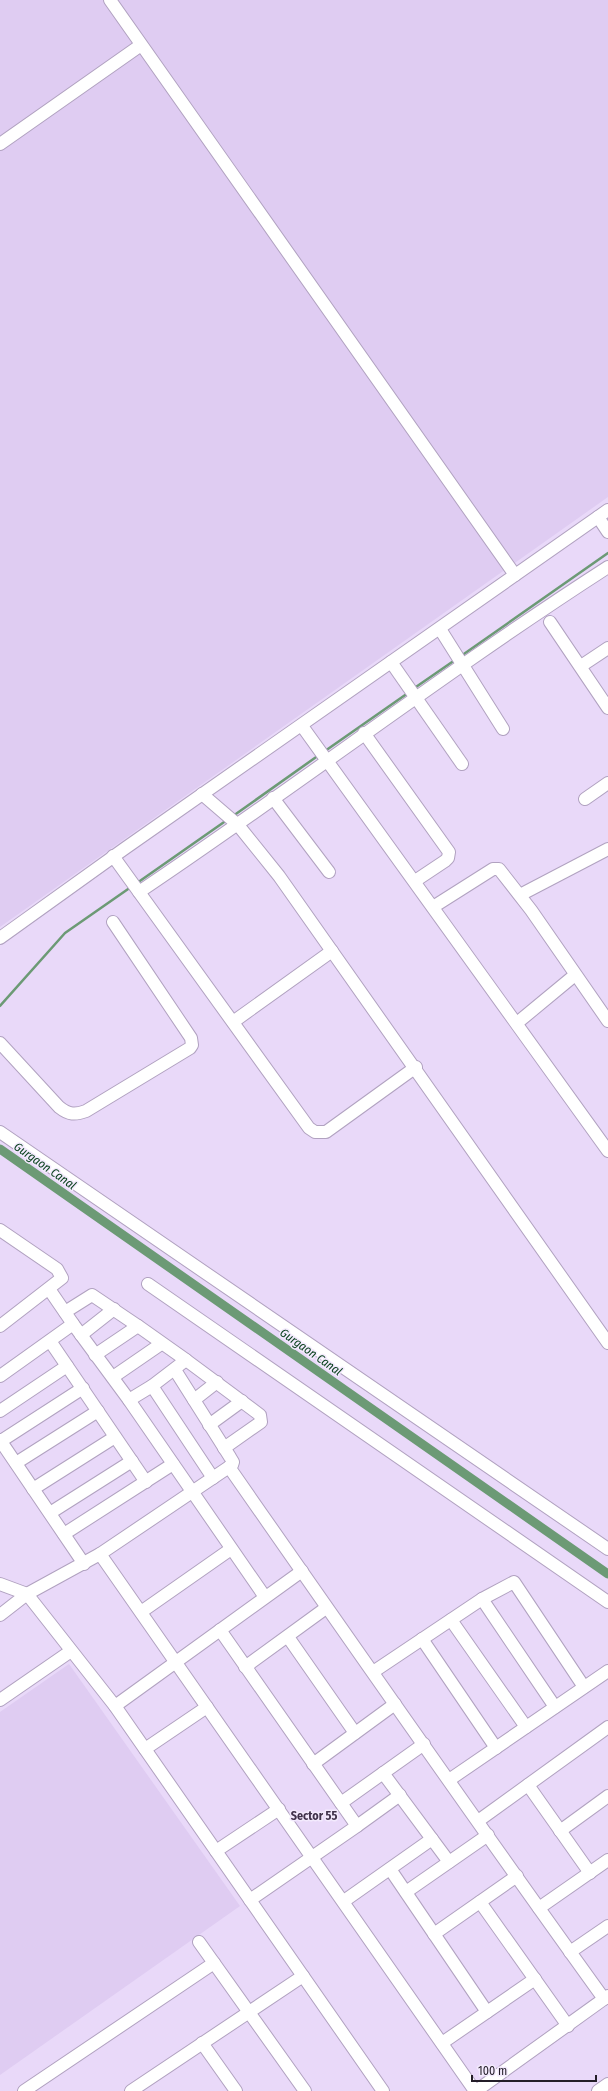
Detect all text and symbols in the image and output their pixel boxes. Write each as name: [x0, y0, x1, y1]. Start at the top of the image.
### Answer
water label: Gurgaon Canal: [11, 1140, 79, 1192]
water label: Gurgaon Canal: [277, 1326, 345, 1378]
district label: Sector 55: [291, 1809, 337, 1823]
scale bar: [472, 2057, 596, 2083]
text: 100 m: [478, 2064, 507, 2078]

